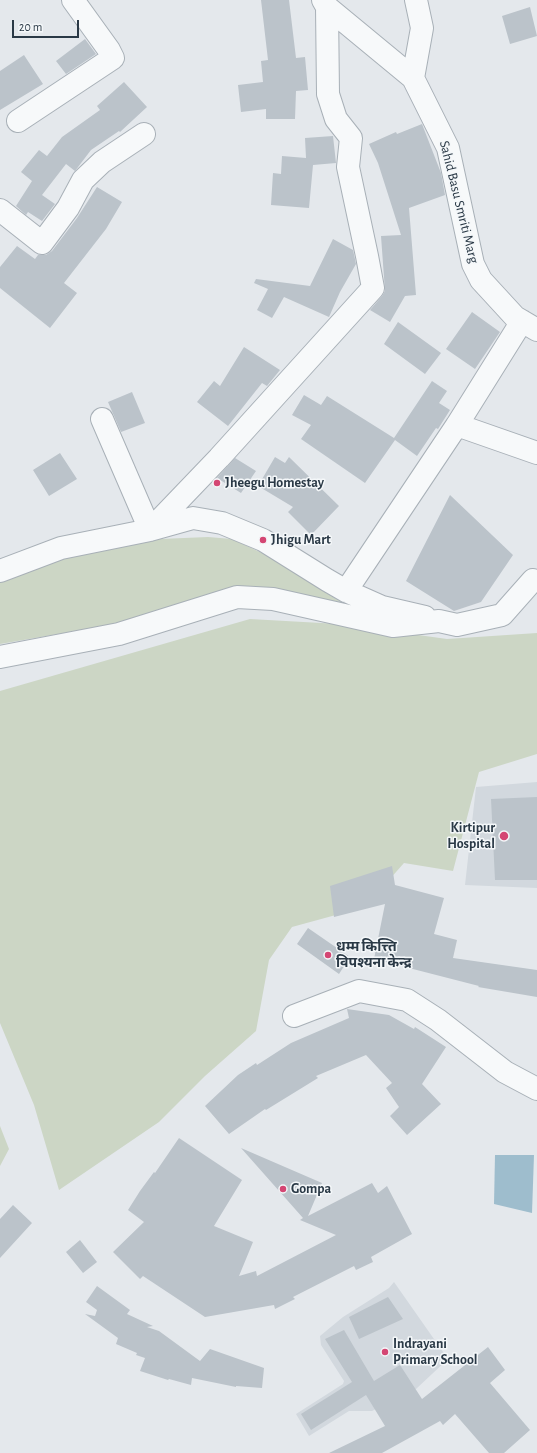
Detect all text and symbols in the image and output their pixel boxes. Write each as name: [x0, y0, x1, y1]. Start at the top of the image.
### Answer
scale bar: [14, 12, 81, 38]
text: 20 m: [19, 21, 42, 33]
street label: Sahid Basu Smriti Marg: [436, 139, 482, 265]
place label: Jheegu Homestay: [225, 475, 324, 491]
marker: Jheegu Homestay: [212, 478, 222, 488]
place label: Jhigu Mart: [271, 532, 331, 548]
marker: Jhigu Mart: [258, 535, 268, 545]
place label: Kirtipur Hospital: [447, 820, 495, 852]
marker: Kirtipur Hospital: [498, 830, 510, 842]
place label: धम्म कित्त्ति विपश्यना केन्द्र: [336, 939, 412, 972]
marker: धम्म कित्त्ति विपश्यना केन्द्र: [323, 950, 333, 960]
place label: Gompa: [291, 1181, 331, 1197]
marker: Gompa: [278, 1184, 288, 1194]
place label: Indrayani Primary School: [393, 1336, 478, 1368]
marker: Indrayani Primary School: [380, 1347, 390, 1357]

